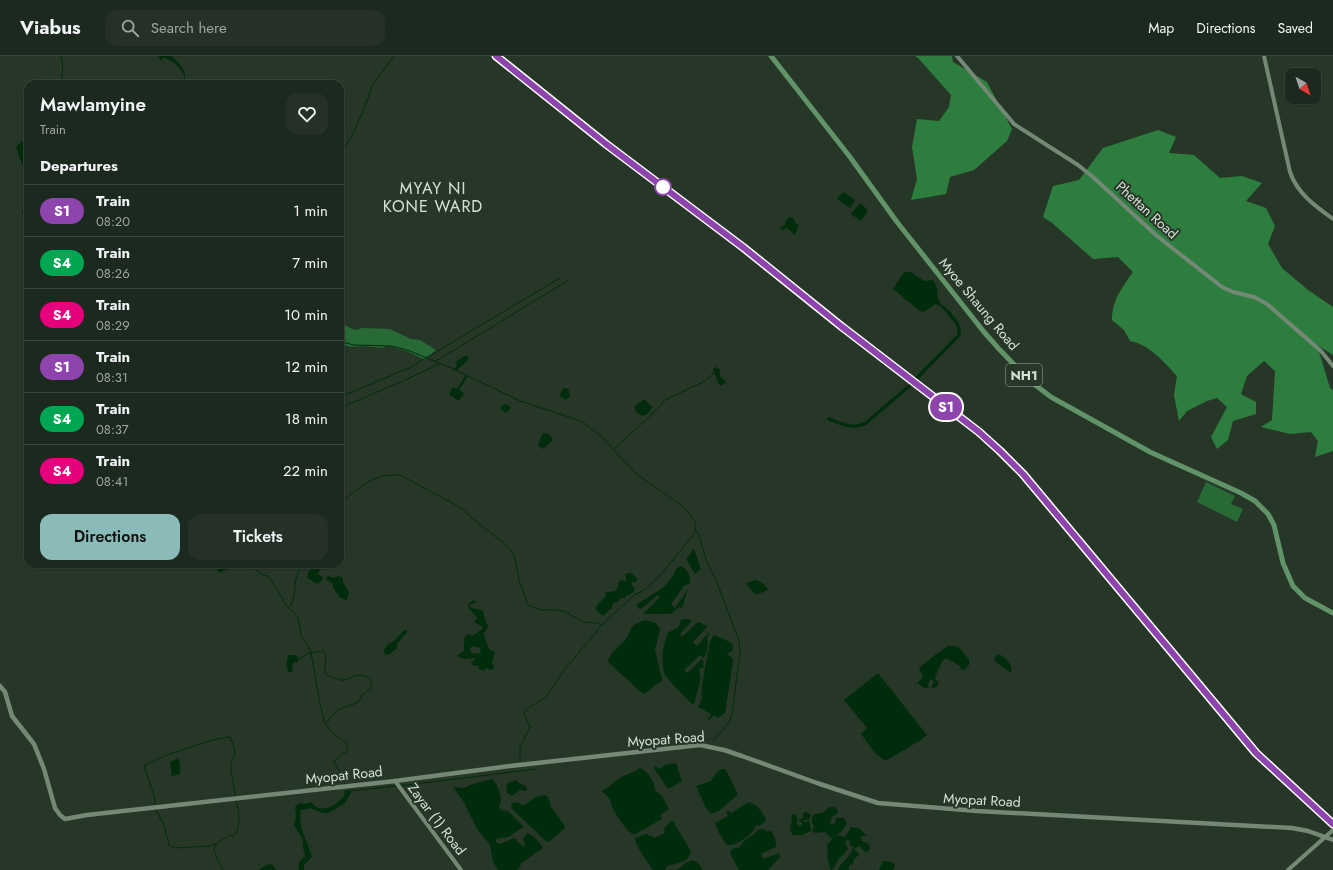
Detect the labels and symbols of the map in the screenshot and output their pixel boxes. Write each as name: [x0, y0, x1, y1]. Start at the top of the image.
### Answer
north arrow: [1285, 68, 1321, 104]
district label: MYAY NI KONE WARD: [383, 177, 483, 218]
street label: Phettan Road: [1112, 177, 1182, 243]
unlabelled marker: [654, 178, 672, 196]
street label: Myoe Shaung Road: [934, 253, 1024, 355]
road number: NH1: [1006, 364, 1042, 386]
line badge: S1: [928, 394, 964, 420]
street label: Myopat Road: [627, 726, 705, 752]
street label: Myopat Road: [304, 761, 384, 789]
street label: Zayar (1) Road: [403, 779, 471, 859]
street label: Myopat Road: [943, 788, 1021, 812]

